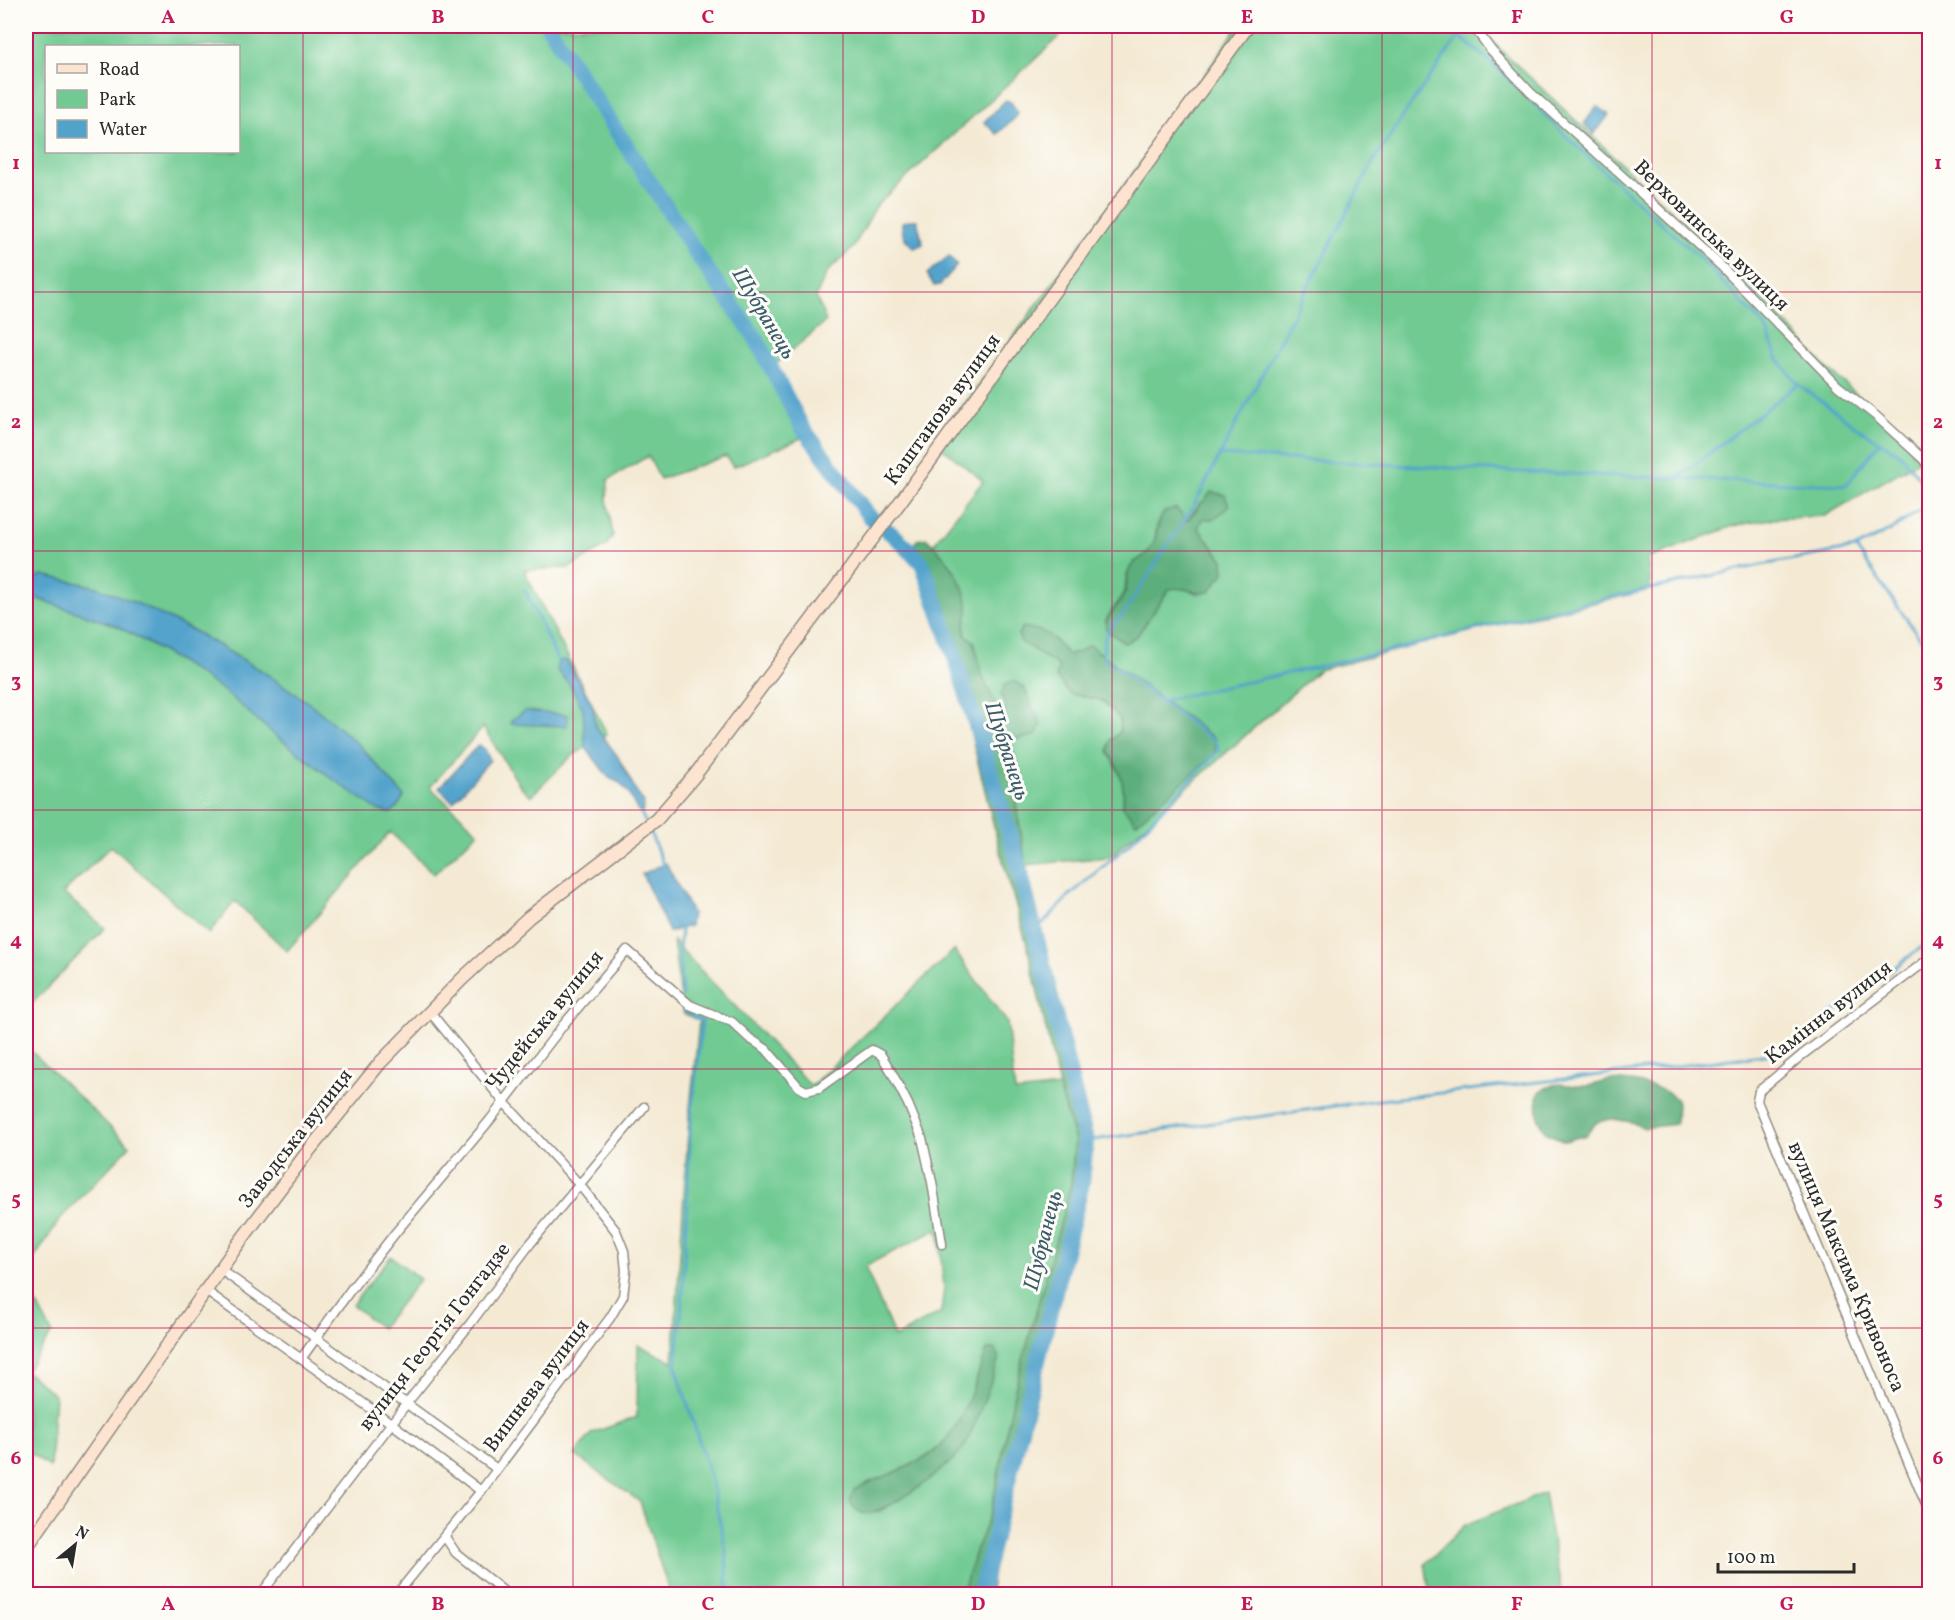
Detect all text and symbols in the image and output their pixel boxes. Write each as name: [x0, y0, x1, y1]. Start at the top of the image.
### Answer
text: A: [161, 4, 175, 32]
text: B: [431, 4, 445, 32]
text: C: [702, 4, 715, 32]
text: D: [971, 4, 985, 32]
text: E: [1241, 4, 1253, 32]
text: F: [1511, 4, 1523, 32]
text: G: [1780, 4, 1794, 32]
legend: [45, 45, 240, 153]
text: Road: [99, 58, 140, 83]
text: Park: [99, 88, 136, 113]
text: Water: [99, 118, 147, 143]
text: 1: [12, 150, 20, 178]
text: 1: [1934, 150, 1942, 178]
street label: Верховинська вулиця: [1627, 154, 1795, 318]
water label: Шубранець: [723, 262, 803, 366]
street label: Каштанова вулиця: [878, 328, 1008, 492]
text: 2: [11, 409, 21, 437]
text: 2: [1933, 409, 1943, 437]
text: 3: [11, 668, 21, 696]
text: 3: [1933, 668, 1943, 696]
water label: Шубранець: [975, 698, 1037, 804]
text: 4: [10, 927, 22, 955]
text: 4: [1932, 927, 1944, 955]
street label: Чудейська вулиця: [479, 944, 611, 1098]
street label: Камінна вулиця: [1759, 954, 1899, 1072]
street label: Заводська вулиця: [232, 1063, 360, 1215]
street label: вулиця Максима Кривоноса: [1780, 1137, 1912, 1397]
text: 5: [11, 1186, 21, 1214]
text: 5: [1933, 1186, 1943, 1214]
water label: Шубранець: [1017, 1188, 1071, 1294]
street label: вулиця Георгія Гонгадзе: [352, 1237, 518, 1437]
street label: Вишнева вулиця: [477, 1313, 597, 1459]
text: 6: [11, 1445, 22, 1473]
text: 6: [1933, 1445, 1944, 1473]
north arrow: [45, 1515, 105, 1575]
text: N: [71, 1521, 92, 1546]
scale bar: [1718, 1536, 1854, 1574]
text: 100 m: [1727, 1546, 1776, 1571]
text: A: [161, 1591, 175, 1619]
text: B: [431, 1591, 445, 1619]
text: C: [702, 1591, 715, 1619]
text: D: [971, 1591, 985, 1619]
text: E: [1241, 1591, 1253, 1619]
text: F: [1511, 1591, 1523, 1619]
text: G: [1780, 1591, 1794, 1619]

